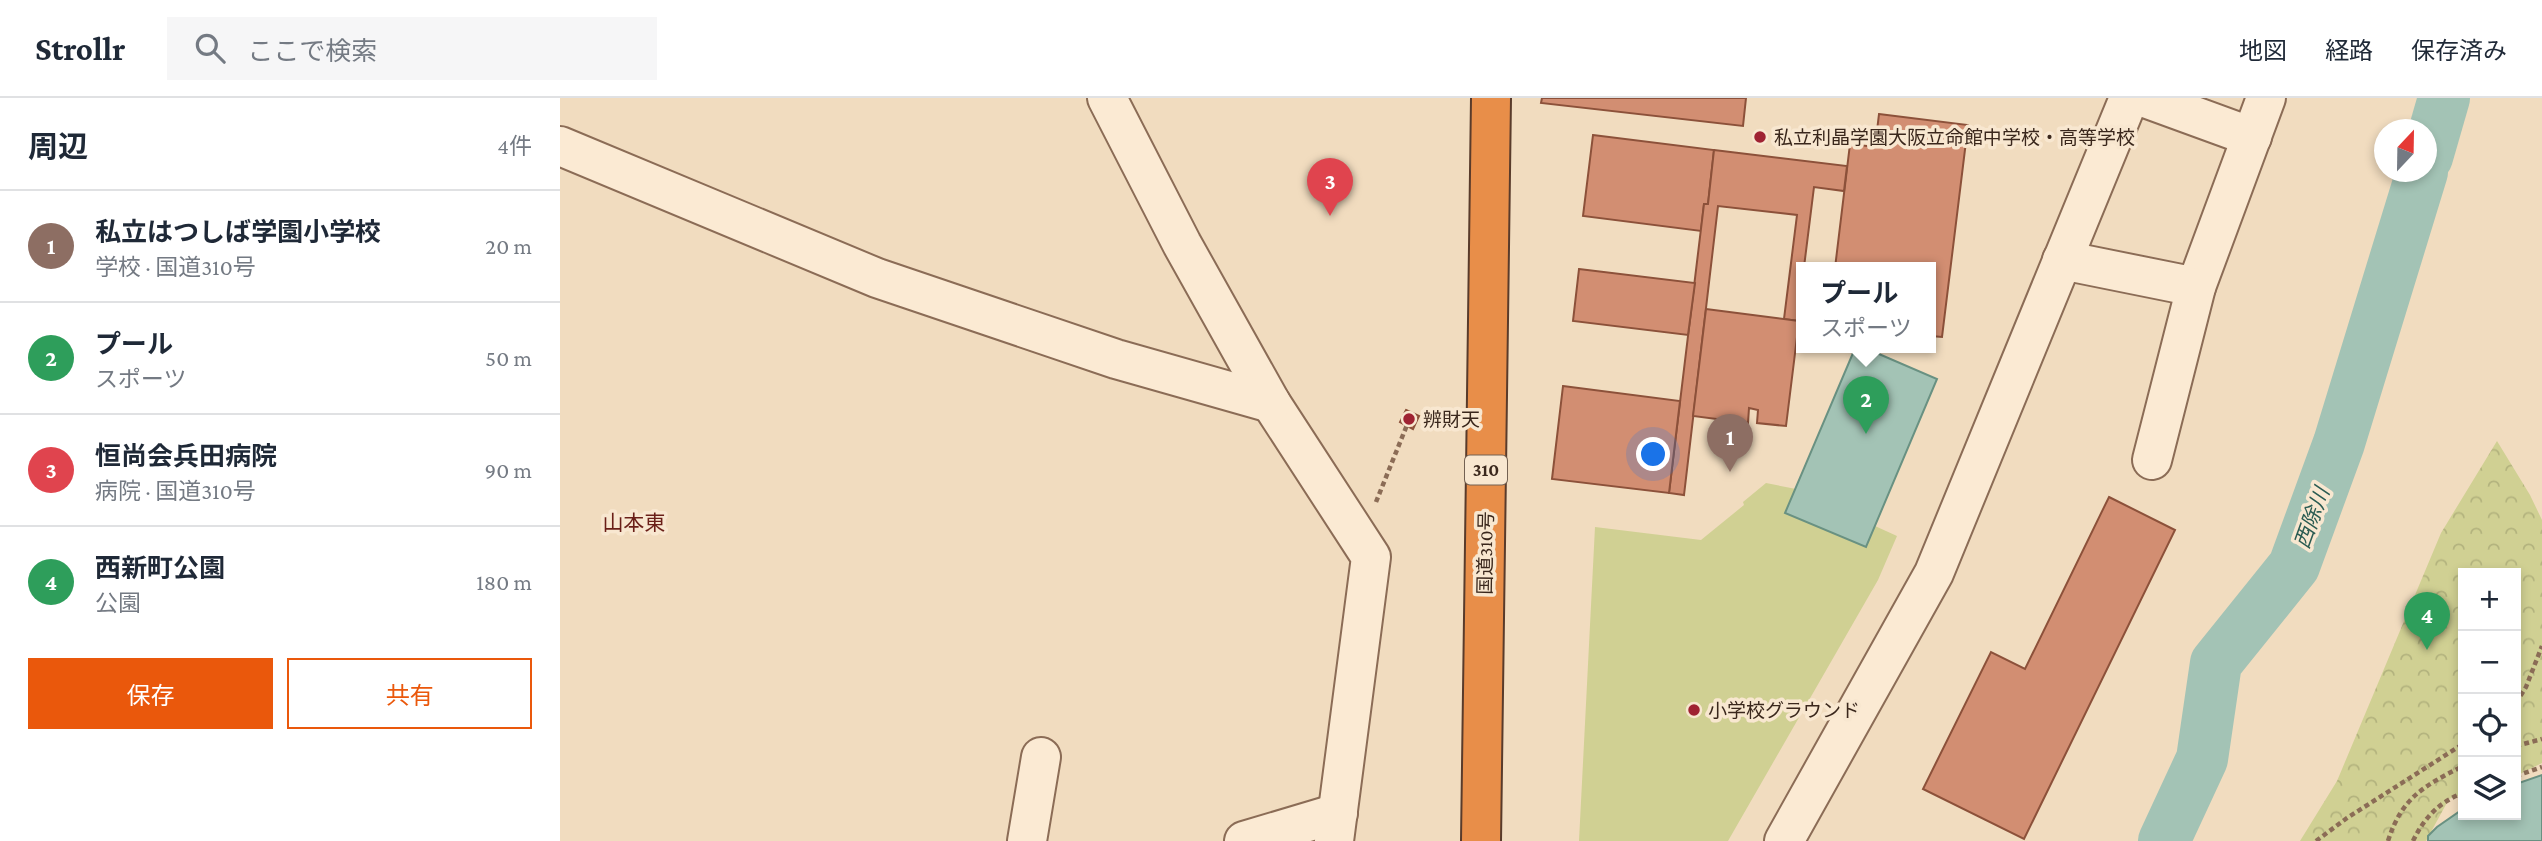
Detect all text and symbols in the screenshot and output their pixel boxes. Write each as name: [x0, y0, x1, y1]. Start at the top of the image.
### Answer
search box: [167, 17, 657, 80]
icon: search: [191, 29, 229, 67]
text: Strollr: [35, 30, 125, 67]
text: ここで検索: [247, 37, 377, 66]
text: 地図: [2239, 37, 2287, 64]
text: 経路: [2325, 37, 2373, 64]
text: 保存済み: [2411, 37, 2507, 64]
north arrow: [2374, 119, 2437, 182]
place label: 私立利晶学園大阪立命館中学校・高等学校: [1774, 127, 2135, 148]
marker: 私立利晶学園大阪立命館中学校・高等学校: [1752, 129, 1768, 145]
text: 周辺: [28, 130, 88, 163]
text: 4件: [497, 133, 532, 159]
pin: 3: [1307, 158, 1353, 216]
text: 私立はつしば学園小学校: [95, 218, 381, 247]
text: 1: [47, 233, 55, 259]
text: 20 m: [485, 233, 532, 259]
text: 学校 · 国道310号: [95, 254, 256, 280]
popup: [1796, 262, 1936, 353]
text: プール: [1820, 279, 1898, 308]
text: スポーツ: [1820, 315, 1912, 341]
text: プール: [95, 330, 173, 359]
text: 2: [45, 345, 57, 371]
text: 50 m: [485, 345, 532, 371]
text: スポーツ: [95, 366, 187, 392]
pin: 2: [1843, 376, 1889, 434]
place label: 辨財天: [1423, 409, 1480, 430]
marker: 辨財天: [1401, 411, 1417, 427]
pin: 1: [1707, 414, 1753, 472]
your location: [1636, 437, 1670, 471]
text: 恒尚会兵田病院: [95, 442, 277, 471]
road number: 310: [1465, 456, 1507, 484]
text: 3: [45, 457, 57, 483]
text: 90 m: [485, 457, 532, 483]
text: 病院 · 国道310号: [95, 478, 256, 504]
water label: 西除川: [2290, 482, 2335, 552]
district label: 山本東: [603, 511, 666, 535]
street label: 国道310号: [1474, 511, 1497, 595]
text: 西新町公園: [95, 554, 225, 583]
map controls: [2458, 568, 2521, 820]
button: +: [2458, 568, 2521, 631]
text: 4: [45, 569, 57, 595]
text: 180 m: [476, 569, 532, 595]
text: 公園: [95, 590, 141, 616]
pin: 4: [2404, 592, 2450, 650]
button: −: [2458, 631, 2521, 694]
button: 保存: [28, 658, 273, 729]
button: 共有: [287, 658, 532, 729]
button: locate: [2458, 694, 2521, 757]
place label: 小学校グラウンド: [1708, 700, 1860, 721]
marker: 小学校グラウンド: [1686, 702, 1702, 718]
button: layers: [2458, 757, 2521, 820]

